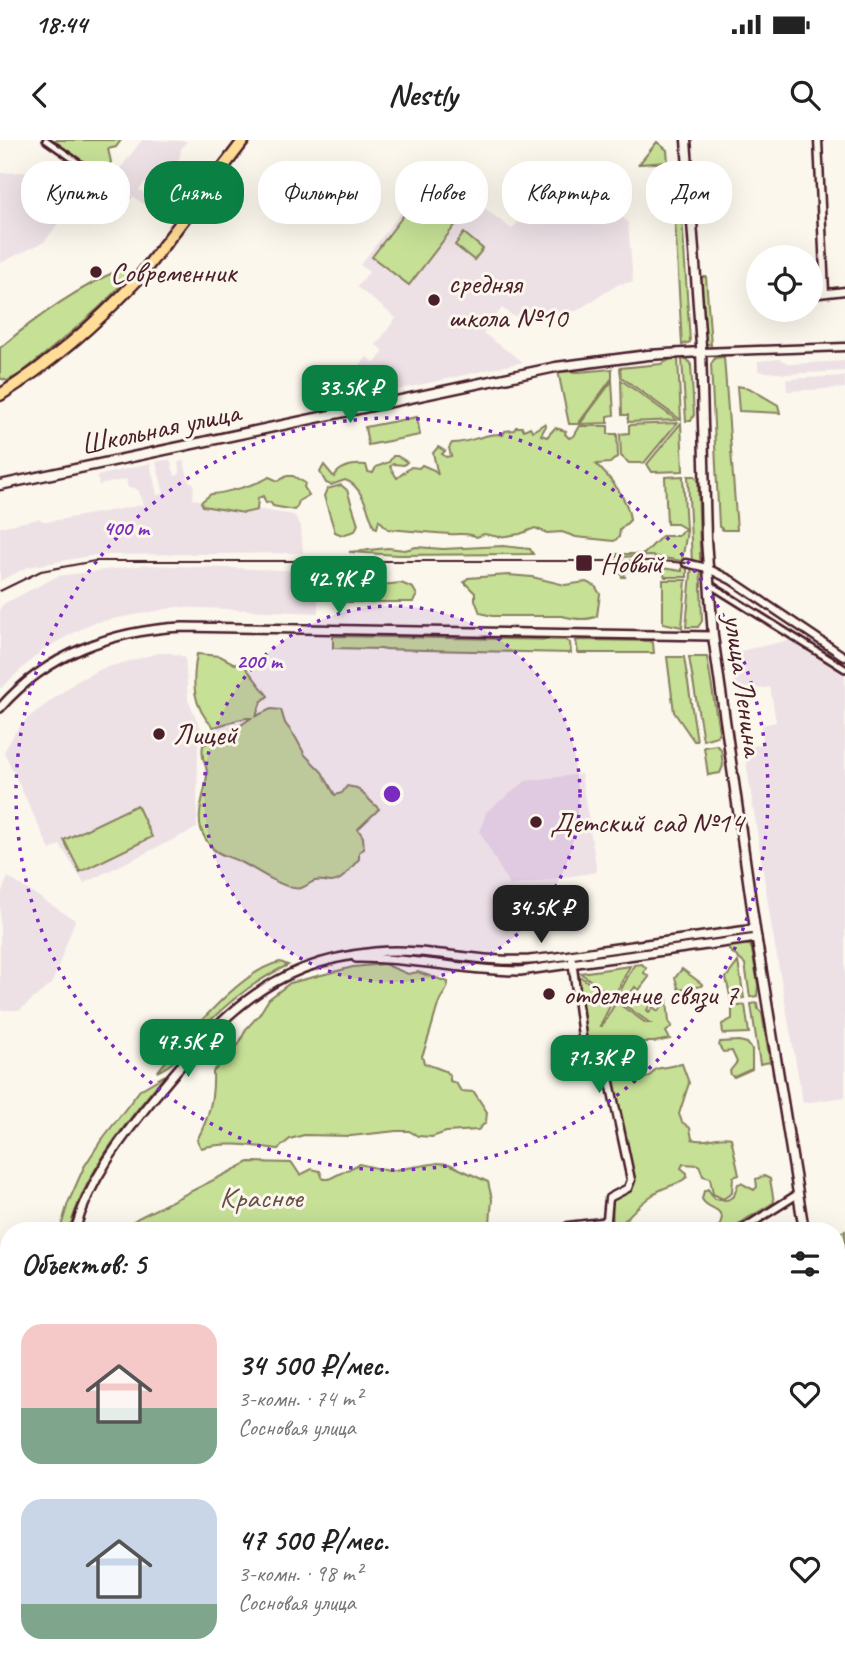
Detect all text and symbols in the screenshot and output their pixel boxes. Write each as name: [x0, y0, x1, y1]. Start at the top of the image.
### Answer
text: 18:44: [35, 8, 87, 41]
text: Nestly: [388, 74, 457, 115]
icon: back: [21, 76, 59, 114]
icon: search: [786, 76, 824, 114]
chip: Купить: [21, 161, 130, 224]
chip: Снять: [144, 161, 244, 224]
chip: Фильтры: [258, 161, 381, 224]
chip: Новое: [395, 161, 488, 224]
chip: Квартира: [502, 161, 632, 224]
chip: Дом: [646, 161, 732, 224]
map controls: [746, 245, 823, 322]
button: locate: [746, 245, 823, 322]
place label: Современник: [110, 253, 238, 291]
marker: Современник: [88, 264, 104, 280]
place label: средняя школа №10: [448, 264, 570, 336]
marker: средняя школа №10: [426, 292, 442, 308]
pin: 33.5K ₽: [285, 366, 415, 425]
text: 33.5K ₽: [318, 373, 382, 402]
street label: Школьная улица: [77, 392, 246, 463]
text: 400 m: [103, 515, 151, 541]
place label: Новый: [600, 544, 665, 582]
marker: Новый: [574, 553, 594, 573]
pin: 42.9K ₽: [274, 556, 404, 616]
text: 42.9K ₽: [307, 564, 371, 593]
street label: улица Ленина: [715, 610, 773, 761]
text: 200 m: [236, 648, 284, 674]
place label: Лицей: [173, 715, 238, 753]
marker: Лицей: [151, 726, 167, 742]
centre of rings: [380, 782, 404, 806]
place label: Детский сад №14: [550, 803, 746, 841]
marker: Детский сад №14: [528, 814, 544, 830]
pin: 34.5K ₽: [476, 886, 606, 945]
text: 34.5K ₽: [509, 893, 573, 922]
place label: отделение связи 7: [563, 975, 740, 1013]
marker: отделение связи 7: [541, 986, 557, 1002]
pin: 47.5K ₽: [123, 1020, 253, 1079]
text: 47.5K ₽: [156, 1027, 220, 1056]
pin: 71.3K ₽: [534, 1035, 664, 1095]
text: 71.3K ₽: [567, 1043, 631, 1072]
park label: Красное: [220, 1178, 305, 1216]
text: Объектов: 5: [21, 1245, 146, 1283]
icon: filters: [786, 1245, 824, 1283]
text: 34 500 ₽/мес.: [238, 1346, 389, 1384]
icon: home: [77, 1352, 161, 1436]
icon: heart: [786, 1375, 824, 1413]
text: 3-комн. · 74 m²: [238, 1384, 362, 1413]
text: Сосновая улица: [238, 1413, 356, 1442]
text: 47 500 ₽/мес.: [238, 1521, 388, 1559]
icon: home: [77, 1527, 161, 1611]
icon: heart: [786, 1550, 824, 1588]
text: 3-комн. · 98 m²: [238, 1559, 362, 1588]
text: Сосновая улица: [238, 1588, 356, 1617]

